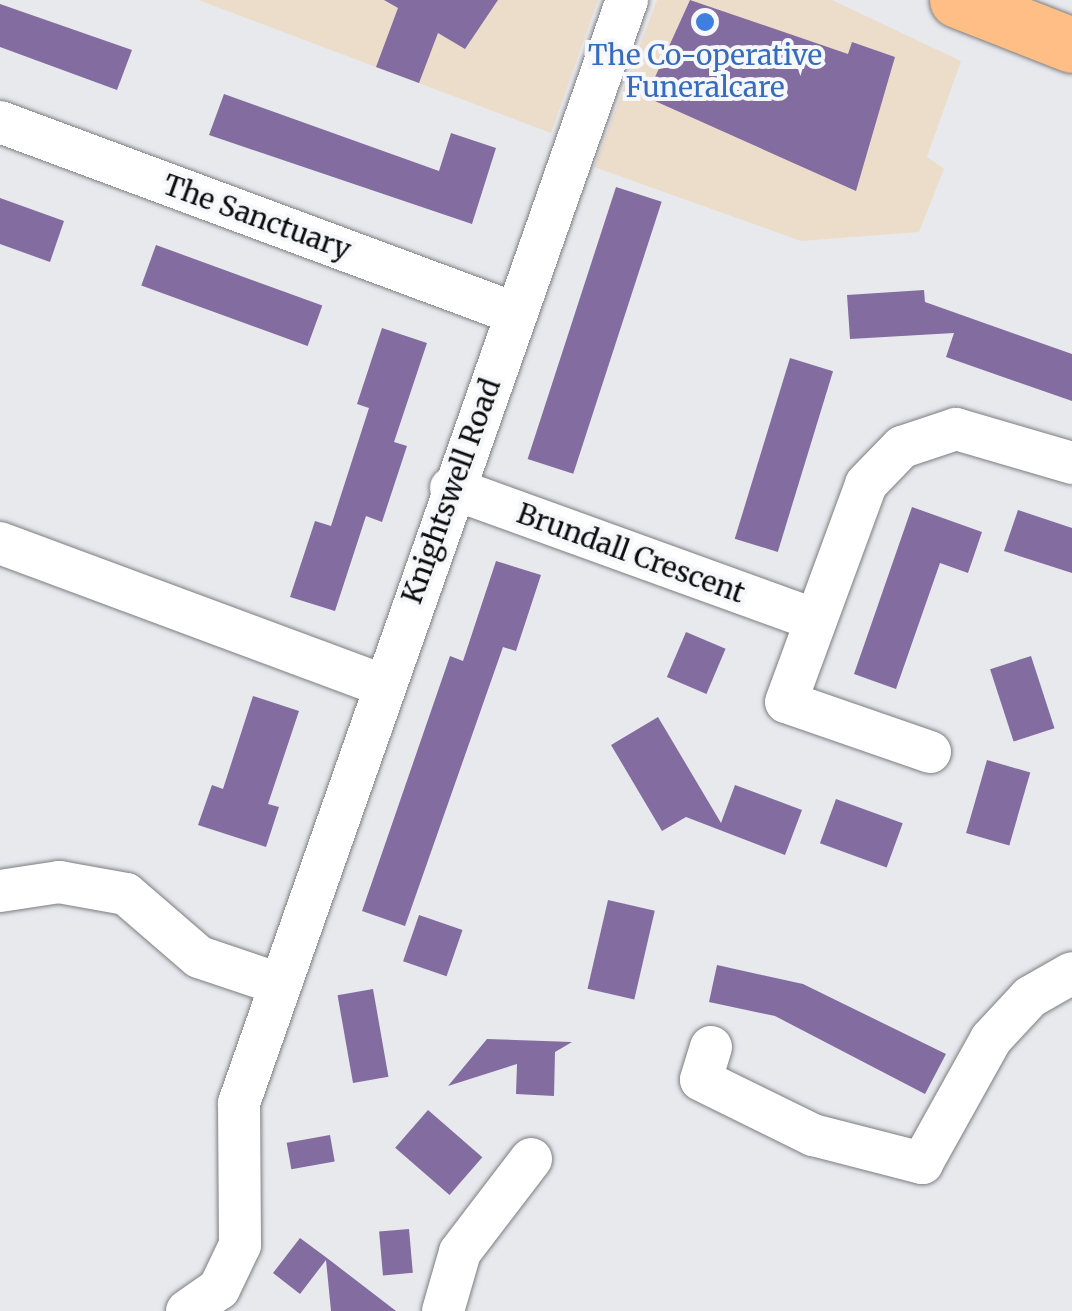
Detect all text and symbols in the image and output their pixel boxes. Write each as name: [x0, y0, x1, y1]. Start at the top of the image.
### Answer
marker: The Co-operative Funeralcare: [694, 11, 716, 33]
place label: The Co-operative Funeralcare: [588, 38, 822, 104]
street label: The Sanctuary: [159, 168, 355, 266]
street label: Knightswell Road: [395, 374, 507, 608]
street label: Brundall Crescent: [513, 496, 749, 610]

